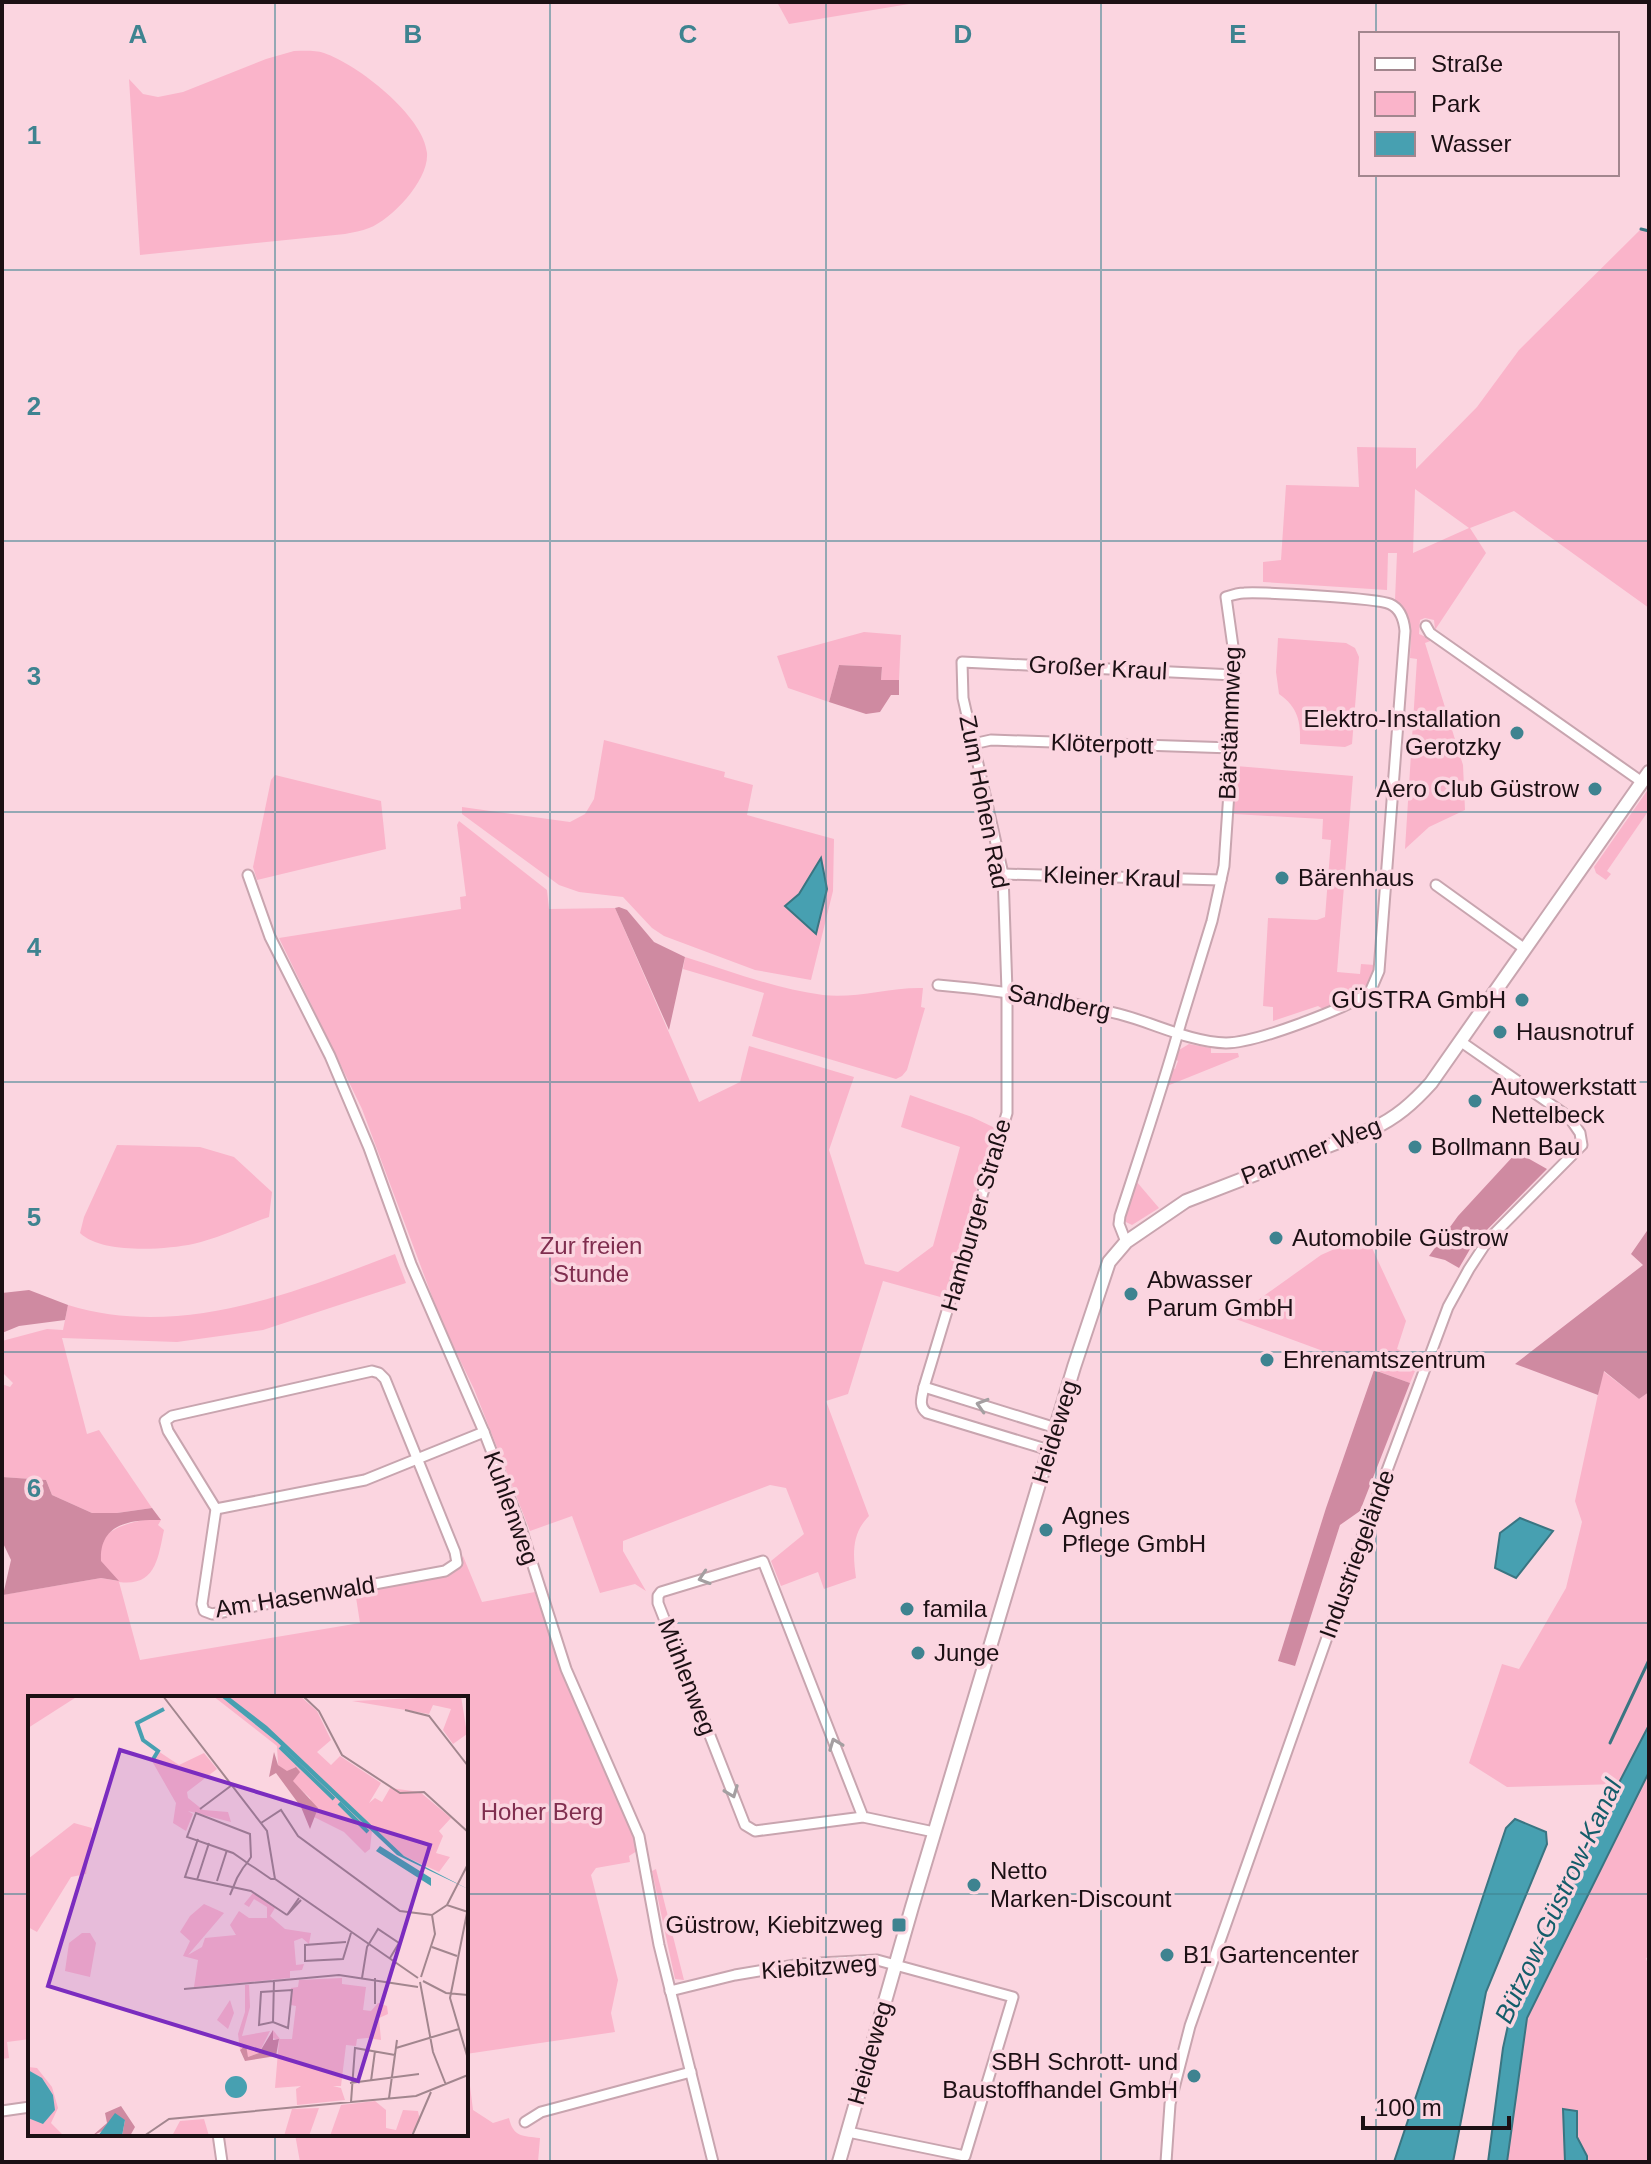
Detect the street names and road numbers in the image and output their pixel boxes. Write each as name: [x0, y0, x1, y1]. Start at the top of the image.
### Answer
street label: Bärstämmweg: [1213, 646, 1246, 800]
street label: Großer Kraul: [1028, 650, 1168, 685]
street label: Zum Hohen Rad: [954, 713, 1015, 891]
street label: Klöterpott: [1050, 728, 1154, 759]
street label: Kleiner Kraul: [1043, 861, 1181, 892]
street label: Sandberg: [1005, 978, 1113, 1025]
street label: Parumer Weg: [1237, 1111, 1385, 1190]
street label: Hamburger Straße: [935, 1116, 1016, 1314]
street label: Heideweg: [1026, 1377, 1083, 1487]
street label: Kuhlenweg: [478, 1447, 544, 1568]
street label: Industriegelände: [1313, 1466, 1400, 1642]
street label: Am Hasenwald: [213, 1571, 377, 1622]
street label: Mühlenweg: [653, 1615, 722, 1739]
street label: Kiebitzweg: [760, 1949, 878, 1984]
street label: Heideweg: [842, 1998, 897, 2108]

